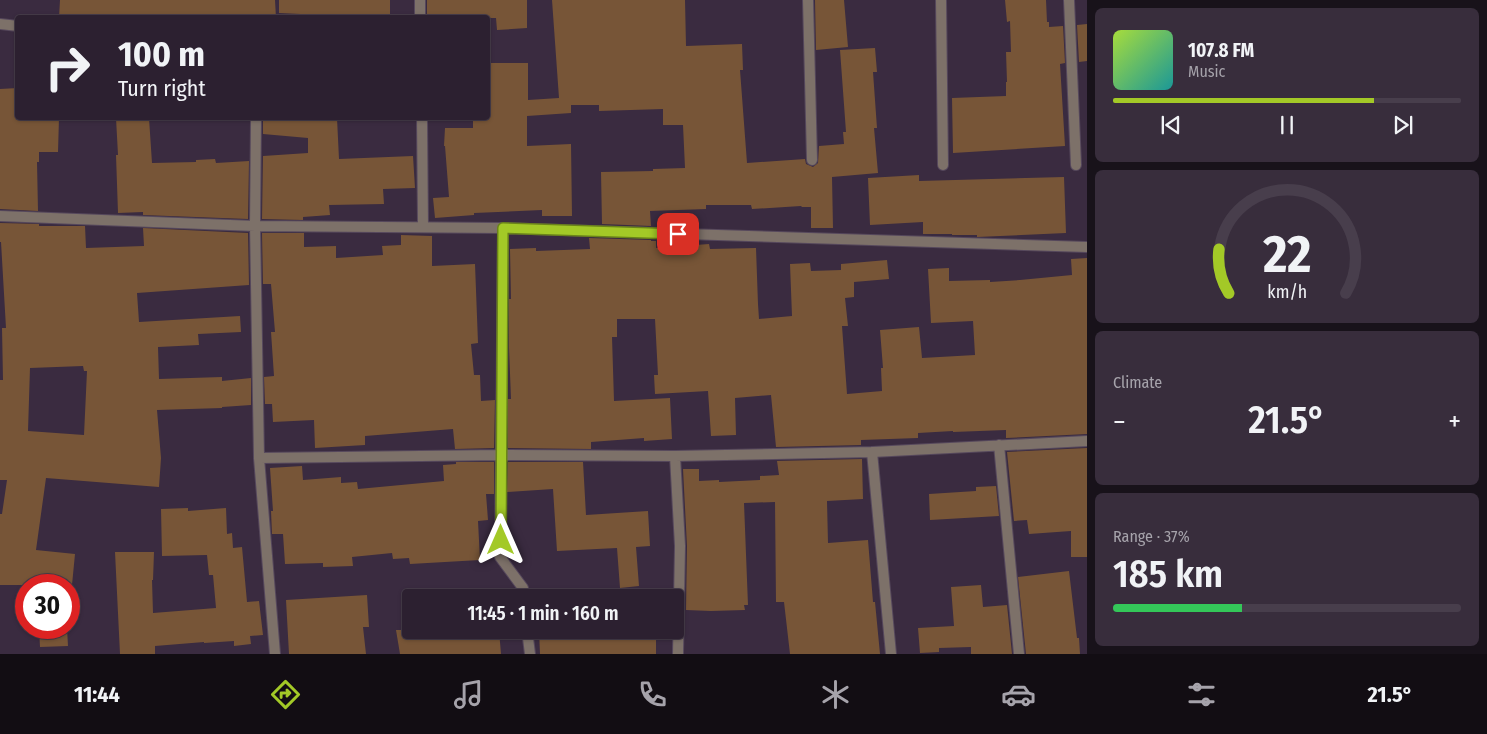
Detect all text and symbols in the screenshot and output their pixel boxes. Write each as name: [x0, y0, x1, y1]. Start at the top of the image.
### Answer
text: 100 m: [118, 33, 205, 75]
icon: right: [35, 35, 100, 100]
text: 107.8 FM: [1188, 39, 1254, 62]
text: Music: [1188, 62, 1225, 81]
text: Turn right: [118, 75, 206, 102]
icon: previous: [1157, 111, 1185, 139]
icon: pause: [1273, 111, 1301, 139]
icon: next: [1389, 111, 1417, 139]
pin: [657, 213, 699, 255]
icon: arrive: [664, 220, 692, 248]
text: 22: [1262, 223, 1311, 286]
text: km/h: [1267, 281, 1307, 303]
text: Climate: [1113, 373, 1162, 392]
text: 21.5°: [1248, 397, 1326, 443]
text: −: [1113, 405, 1126, 438]
text: +: [1448, 405, 1461, 438]
position arrow: [474, 513, 526, 565]
text: Range · 37%: [1113, 527, 1190, 546]
text: 185 km: [1113, 551, 1223, 597]
speed limit sign: 30: [15, 574, 80, 639]
text: 11:45 · 1 min · 160 m: [467, 602, 619, 625]
icon: directions: [268, 677, 303, 712]
icon: music: [451, 677, 486, 712]
icon: phone: [635, 677, 670, 712]
icon: climate: [818, 677, 853, 712]
icon: car: [1001, 677, 1036, 712]
icon: filters: [1184, 677, 1219, 712]
text: 11:44: [74, 681, 120, 708]
text: 21.5°: [1368, 681, 1413, 708]

